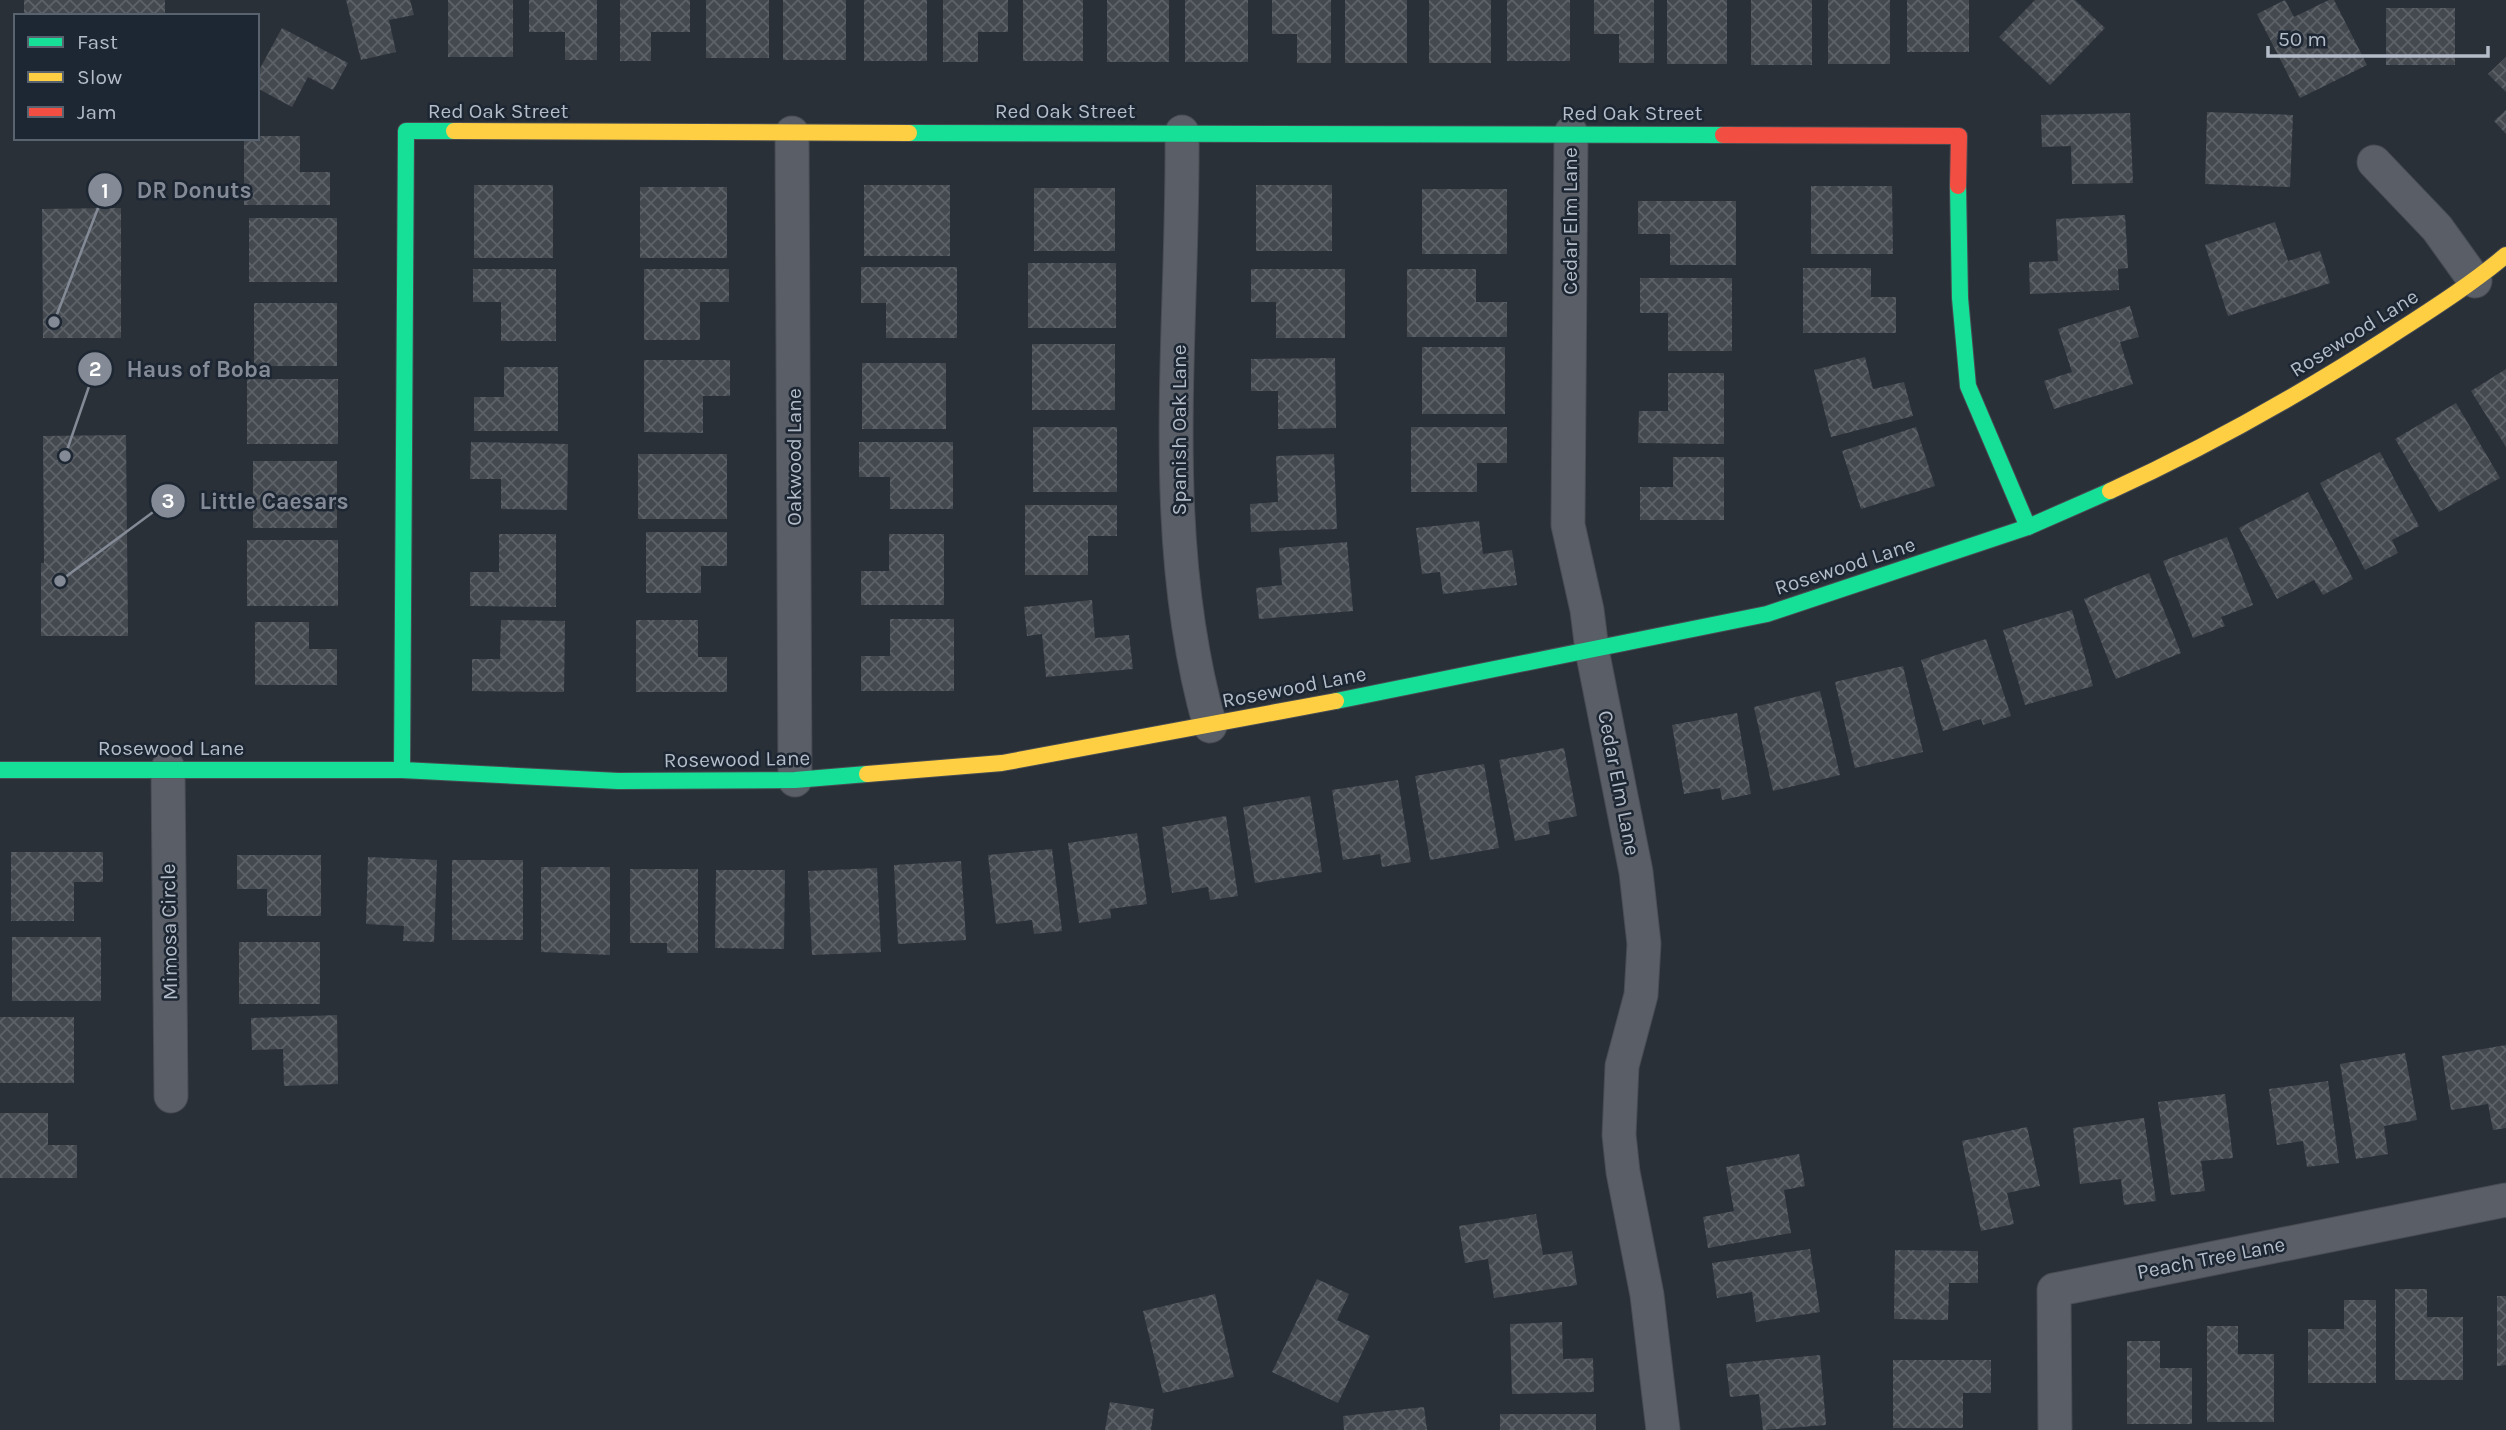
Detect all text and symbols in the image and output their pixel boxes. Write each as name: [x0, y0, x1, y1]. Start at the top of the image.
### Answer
legend: [14, 14, 259, 140]
scale bar: [2268, 14, 2488, 58]
text: 50 m: [2278, 27, 2327, 51]
text: Fast: [77, 30, 118, 54]
text: Slow: [77, 65, 122, 89]
street label: Red Oak Street: [428, 99, 568, 123]
street label: Red Oak Street: [995, 99, 1135, 123]
text: Jam: [77, 100, 117, 124]
street label: Red Oak Street: [1562, 101, 1702, 125]
street label: Cedar Elm Lane: [1558, 147, 1582, 295]
callout: DR Donuts: [87, 168, 265, 212]
text: DR Donuts: [136, 177, 252, 204]
text: 1: [101, 179, 109, 203]
street label: Rosewood Lane: [2285, 284, 2423, 382]
street label: Spanish Oak Lane: [1167, 345, 1191, 515]
callout: Haus of Boba: [78, 347, 286, 391]
text: Haus of Boba: [127, 356, 271, 383]
text: 2: [89, 357, 101, 381]
street label: Oakwood Lane: [782, 388, 806, 526]
callout: Little Caesars: [150, 479, 362, 523]
text: Little Caesars: [199, 488, 349, 515]
text: 3: [161, 489, 175, 513]
street label: Rosewood Lane: [1772, 532, 1918, 600]
street label: Rosewood Lane: [1220, 661, 1368, 713]
street label: Cedar Elm Lane: [1593, 708, 1645, 858]
street label: Rosewood Lane: [98, 736, 244, 760]
street label: Rosewood Lane: [664, 746, 810, 772]
street label: Mimosa Circle: [156, 863, 182, 1001]
street label: Peach Tree Lane: [2135, 1232, 2287, 1284]

